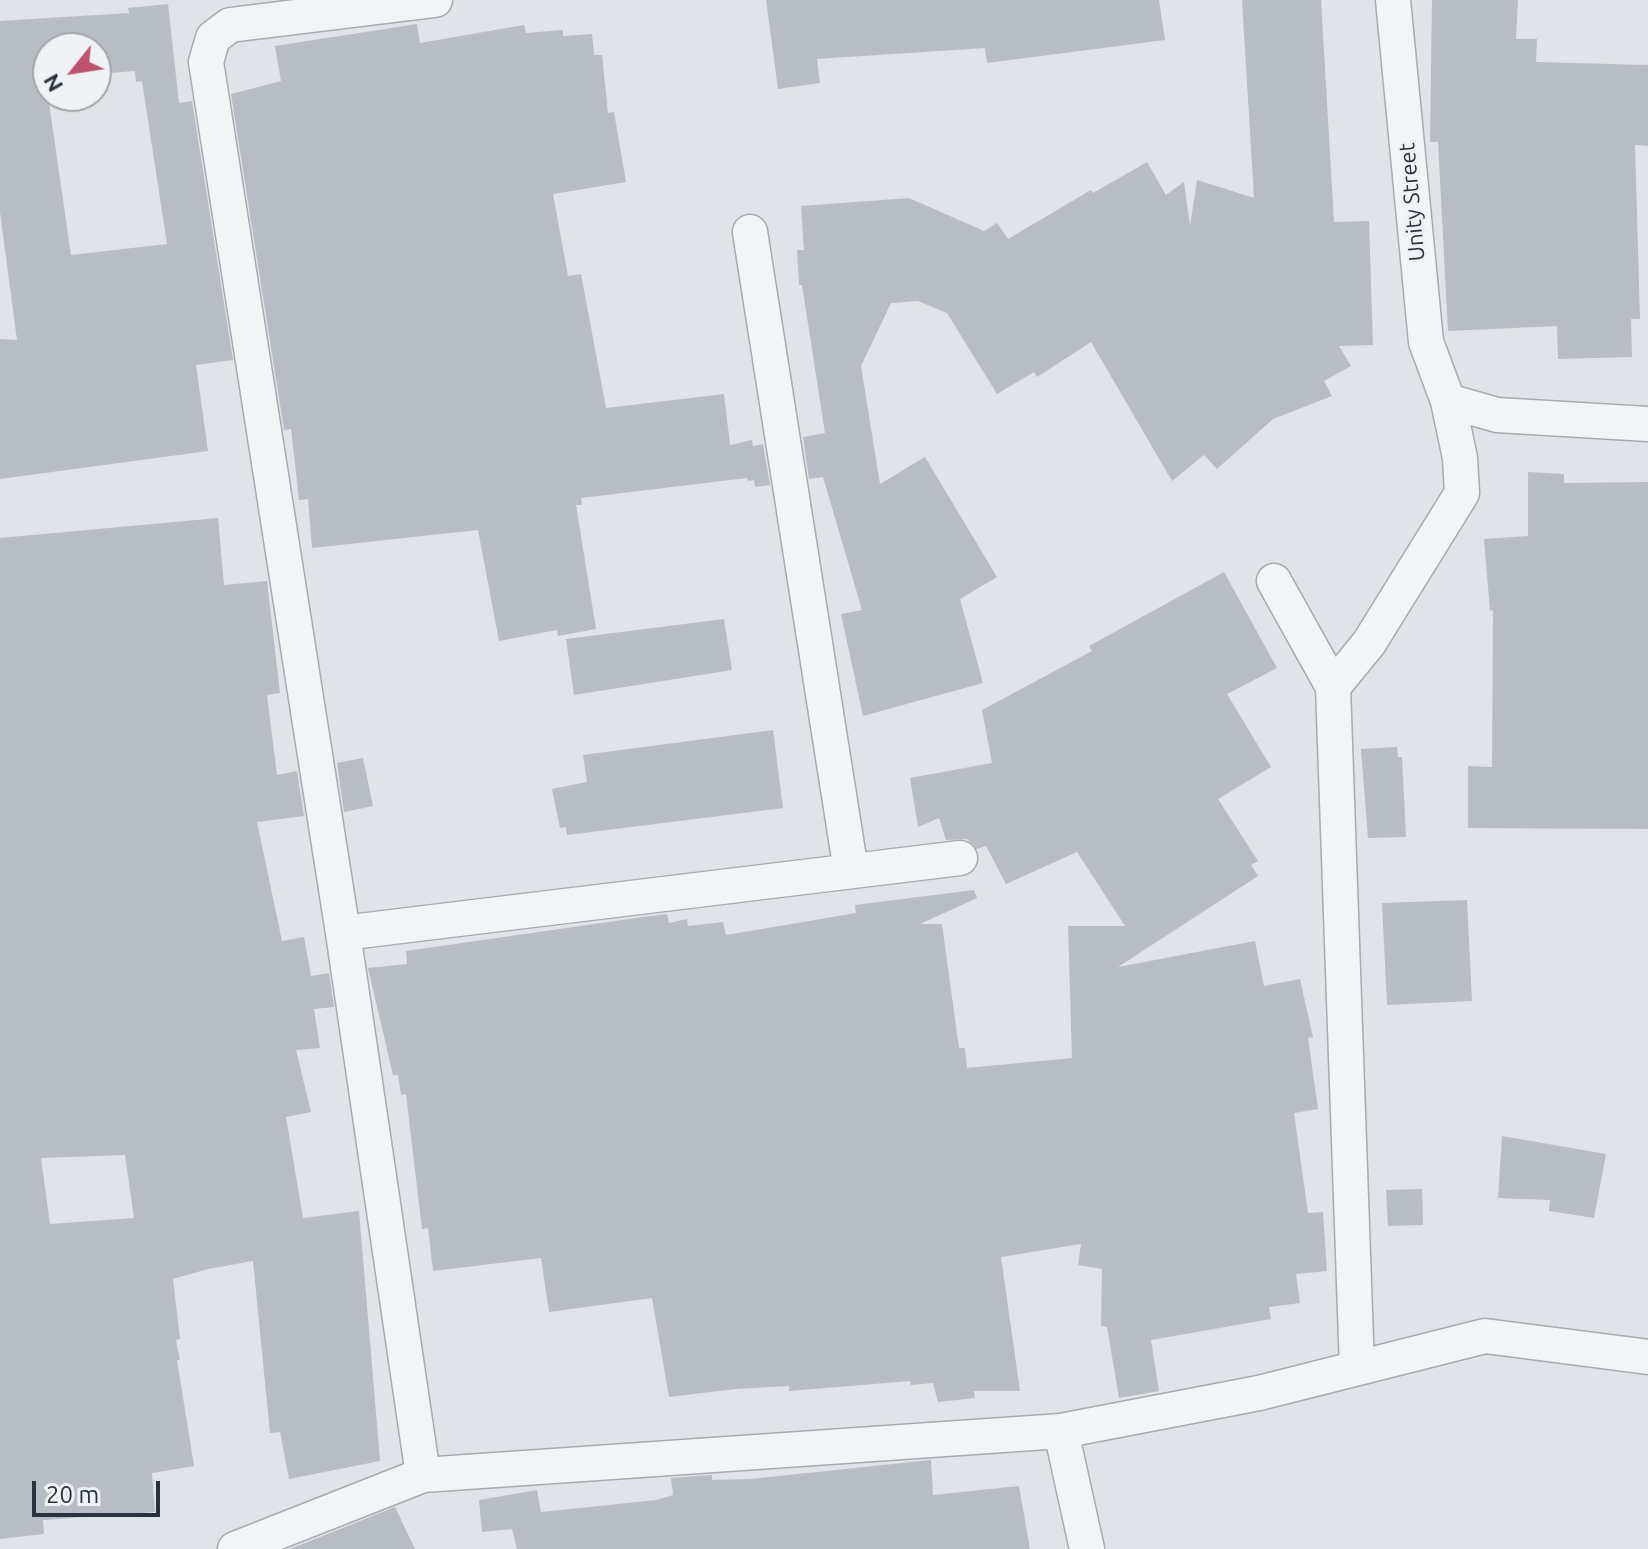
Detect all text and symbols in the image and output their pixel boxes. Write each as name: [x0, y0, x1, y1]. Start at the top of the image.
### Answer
north arrow: [32, 32, 112, 112]
text: N: [38, 70, 67, 97]
street label: Unity Street: [1394, 142, 1430, 262]
scale bar: [36, 1465, 164, 1515]
text: 20 m: [46, 1481, 99, 1508]

